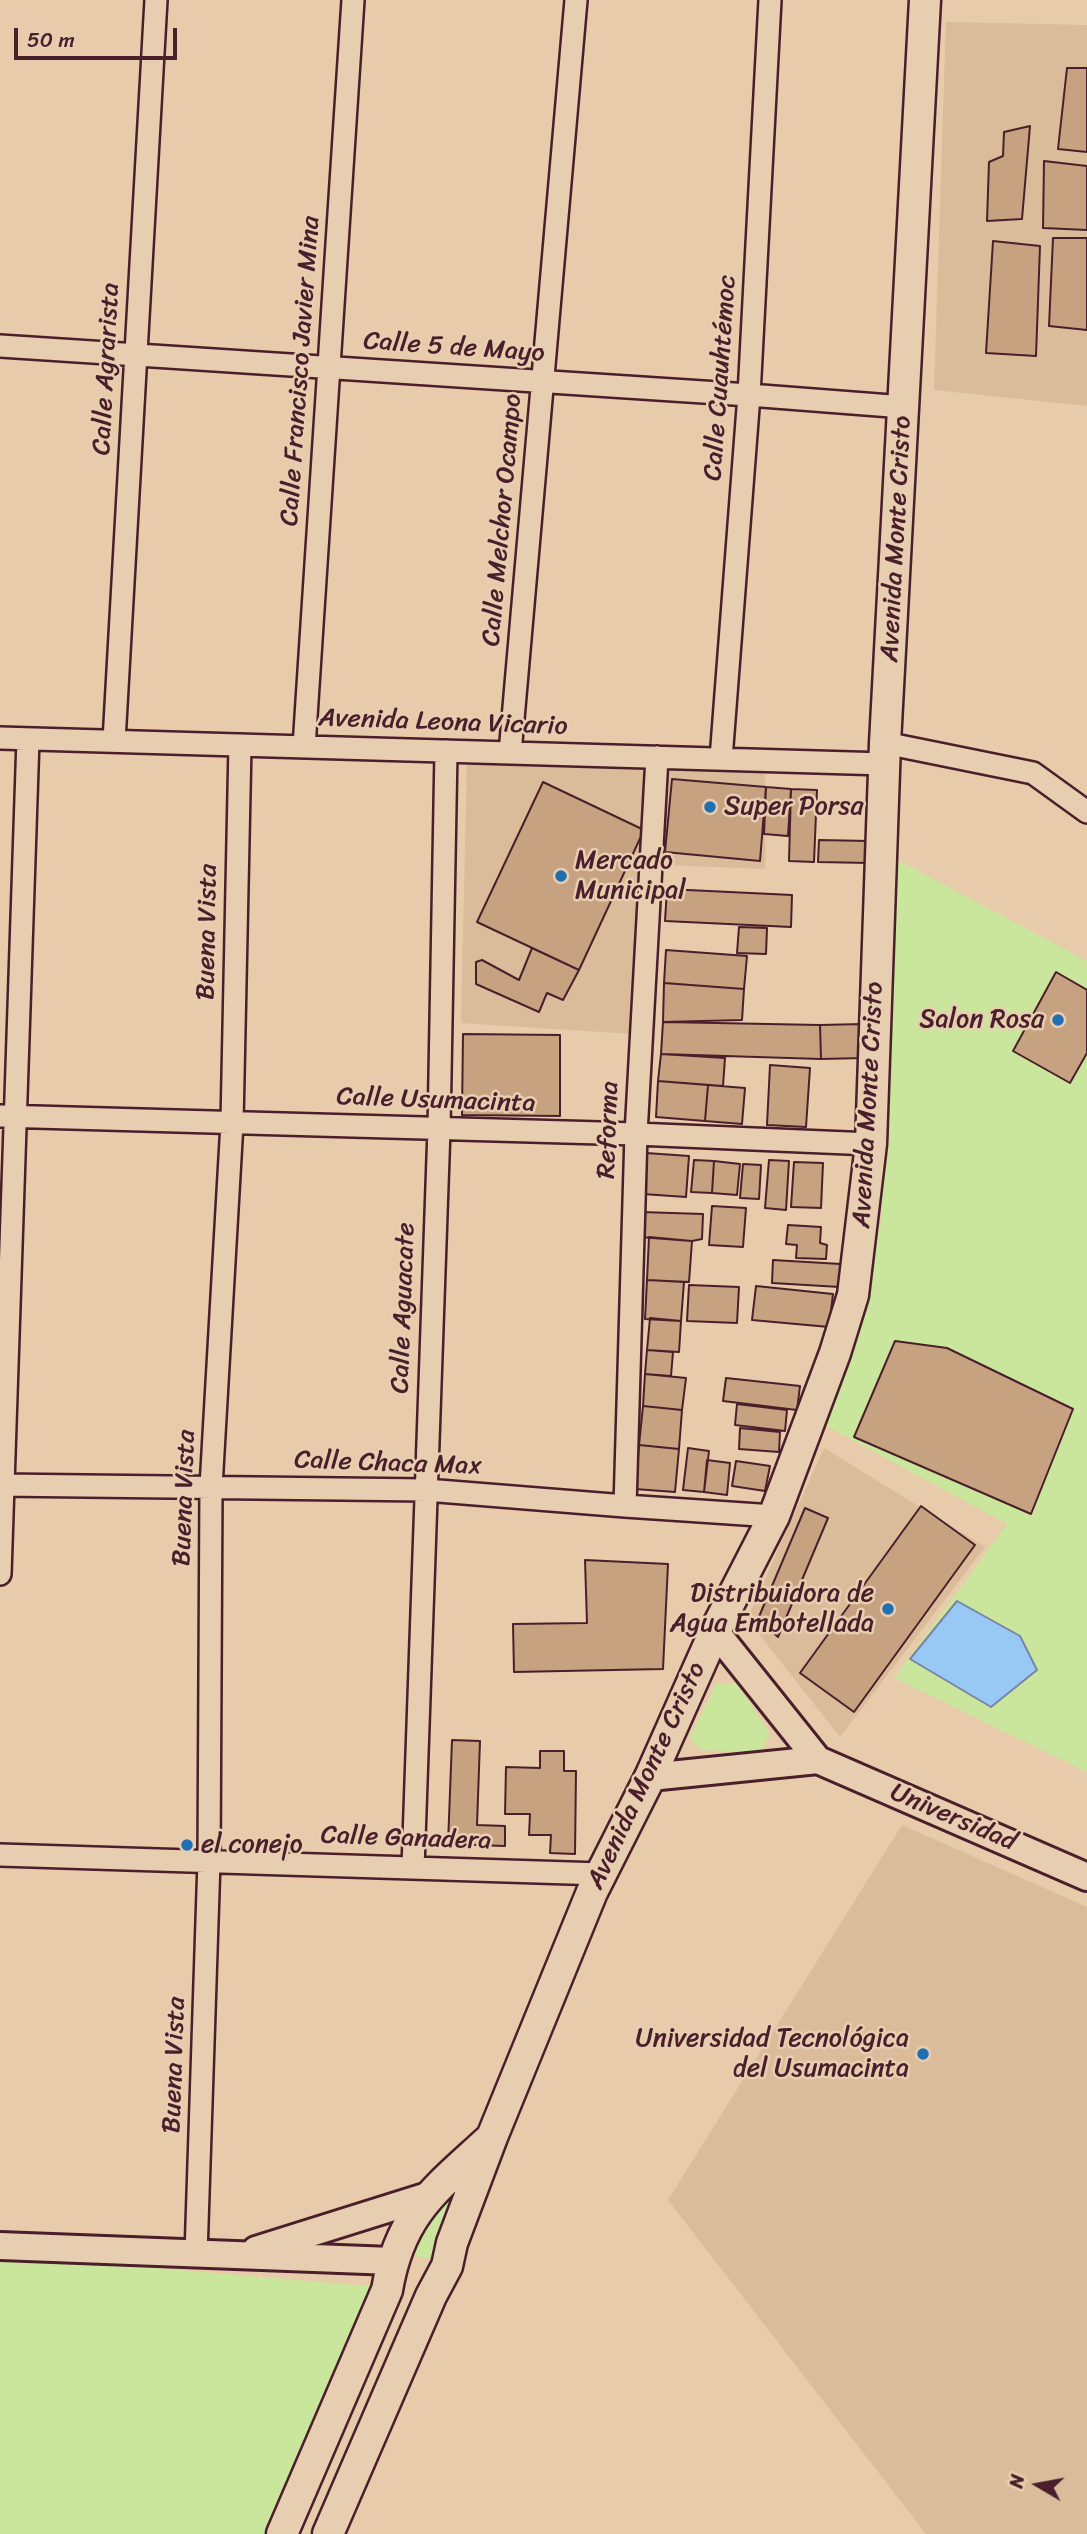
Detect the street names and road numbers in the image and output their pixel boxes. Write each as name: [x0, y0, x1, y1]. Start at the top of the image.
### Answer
street label: Calle Francisco Javier Mina: [275, 215, 327, 527]
street label: Calle Cuauhtémoc: [698, 274, 744, 482]
street label: Calle Agrarista: [87, 282, 127, 456]
street label: Calle 5 de Mayo: [362, 326, 546, 370]
street label: Calle Melchor Ocampo: [476, 393, 530, 647]
street label: Avenida Monte Cristo: [875, 415, 919, 663]
street label: Avenida Leona Vicario: [318, 703, 568, 743]
street label: Buena Vista: [191, 863, 225, 1001]
street label: Avenida Monte Cristo: [847, 981, 891, 1229]
street label: Reforma: [592, 1081, 626, 1179]
street label: Calle Usumacinta: [336, 1082, 536, 1120]
street label: Calle Aguacate: [385, 1222, 423, 1394]
street label: Buena Vista: [167, 1429, 203, 1567]
street label: Calle Chaca Max: [294, 1445, 482, 1483]
street label: Avenida Monte Cristo: [581, 1658, 713, 1894]
street label: Universidad: [885, 1777, 1021, 1859]
street label: Calle Ganadera: [320, 1820, 492, 1858]
street label: Buena Vista: [157, 1996, 193, 2134]

